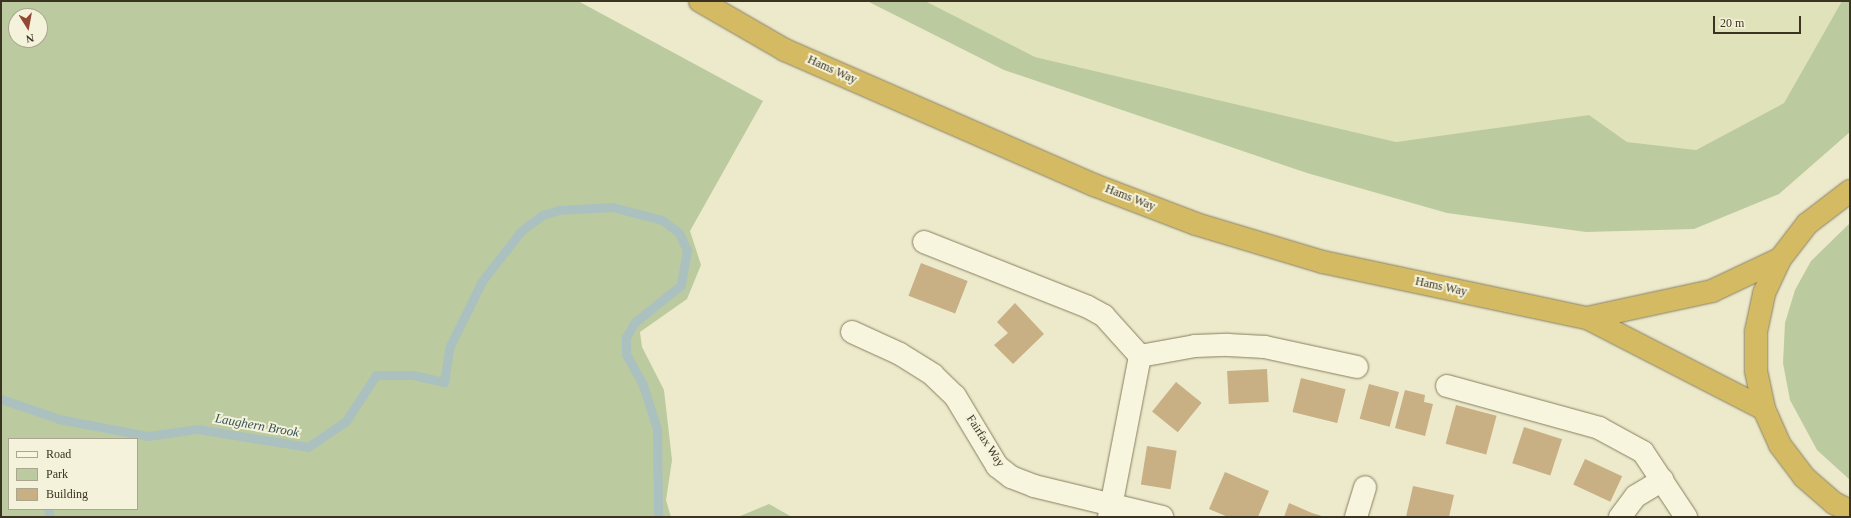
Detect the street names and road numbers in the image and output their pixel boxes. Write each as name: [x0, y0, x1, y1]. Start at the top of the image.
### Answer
street label: Hams Way: [805, 53, 859, 87]
street label: Hams Way: [1103, 182, 1157, 214]
street label: Hams Way: [1414, 274, 1468, 300]
street label: Fairfax Way: [963, 412, 1007, 470]

